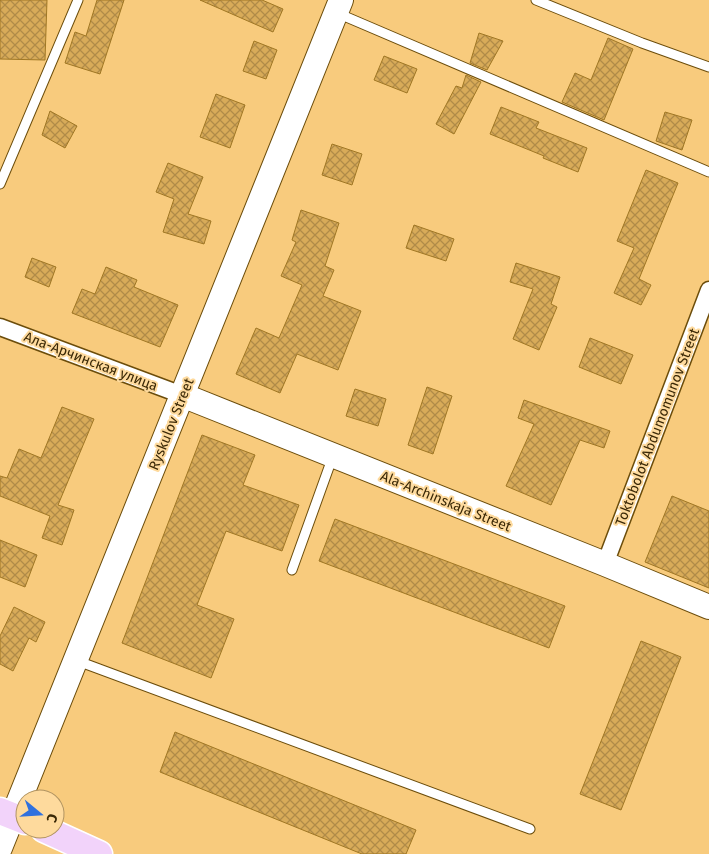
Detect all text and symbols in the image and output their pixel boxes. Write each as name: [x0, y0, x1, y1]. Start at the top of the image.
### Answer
street label: Toktobolot Abdumomunov Street: [612, 325, 703, 528]
street label: Ала-Арчинская улица: [22, 328, 160, 395]
street label: Ryskulov Street: [145, 375, 198, 473]
street label: Ala-Archinskaja Street: [378, 467, 514, 536]
north arrow: [15, 789, 65, 839]
text: С: [43, 811, 61, 824]

